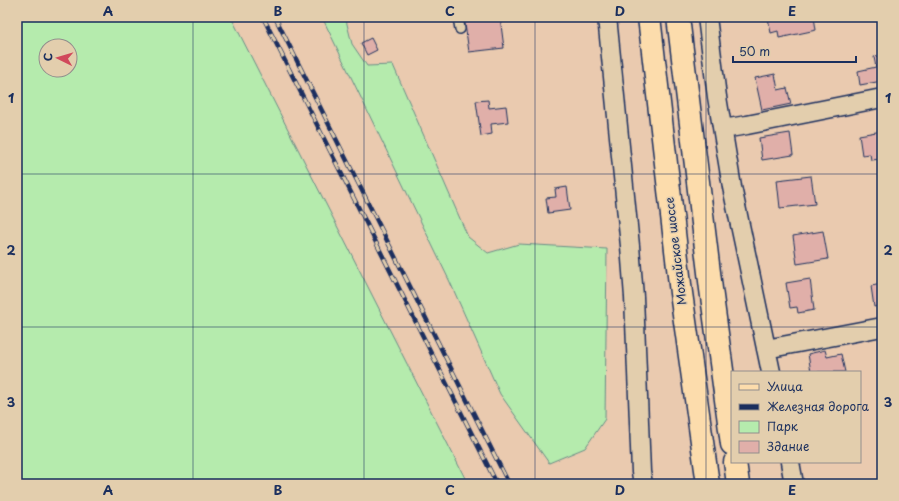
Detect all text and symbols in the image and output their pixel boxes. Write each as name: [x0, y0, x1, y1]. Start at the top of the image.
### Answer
text: A: [103, 1, 113, 20]
text: B: [274, 1, 283, 20]
text: C: [445, 1, 455, 20]
text: D: [615, 1, 625, 20]
text: E: [788, 1, 796, 20]
north arrow: [38, 38, 78, 78]
scale bar: [733, 38, 856, 64]
text: 50 m: [739, 42, 770, 60]
text: С: [39, 52, 56, 62]
text: 1: [8, 88, 14, 107]
text: 1: [885, 88, 891, 107]
street label: Можайское шоссе: [659, 196, 691, 306]
text: 2: [6, 240, 16, 259]
text: 2: [883, 240, 893, 259]
legend: [731, 371, 861, 463]
text: Улица: [767, 377, 803, 395]
text: 3: [7, 392, 16, 411]
text: 3: [884, 392, 893, 411]
text: Железная дорога: [767, 397, 870, 415]
text: Парк: [767, 417, 799, 435]
text: Здание: [767, 437, 809, 455]
text: A: [103, 480, 113, 499]
text: B: [274, 480, 283, 499]
text: C: [445, 480, 455, 499]
text: D: [615, 480, 625, 499]
text: E: [788, 480, 796, 499]

